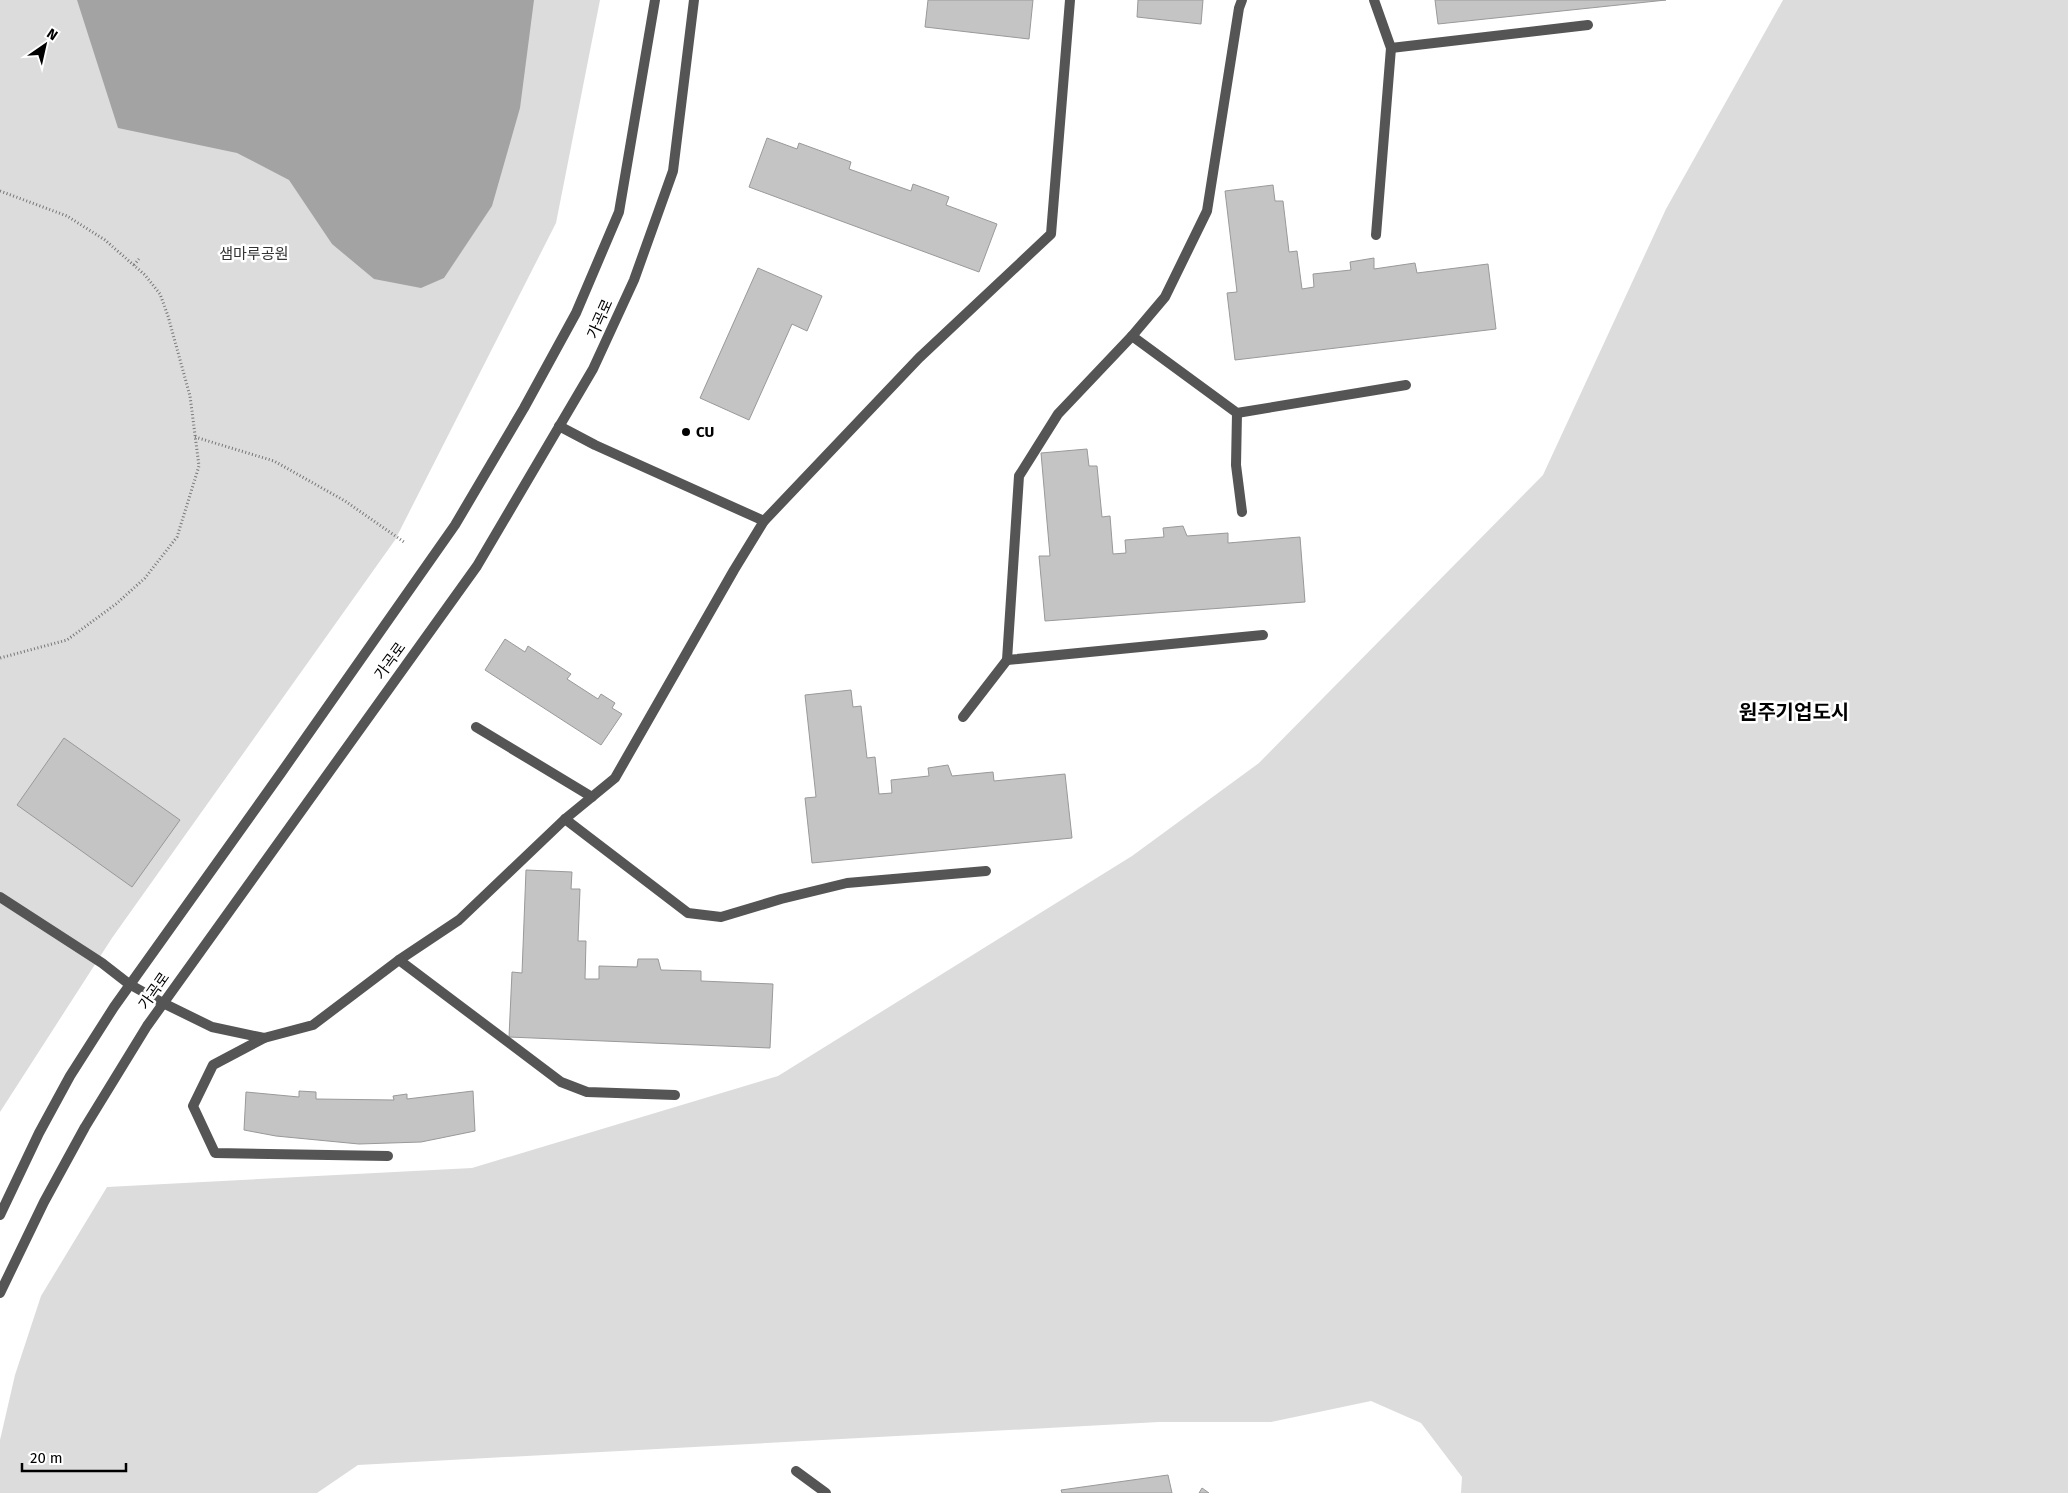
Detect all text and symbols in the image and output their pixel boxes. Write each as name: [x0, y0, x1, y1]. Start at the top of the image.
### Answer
north arrow: [20, 20, 70, 70]
text: N: [43, 25, 61, 44]
park label: 샘마루공원: [219, 245, 289, 263]
street label: 가곡로: [583, 296, 617, 342]
place label: CU: [696, 423, 714, 441]
marker: CU: [680, 426, 692, 438]
street label: 가곡로: [371, 639, 409, 683]
district label: 원주기업도시: [1739, 700, 1849, 724]
street label: 가곡로: [135, 969, 173, 1013]
scale bar: [22, 1440, 126, 1472]
text: 20 m: [30, 1449, 63, 1467]

